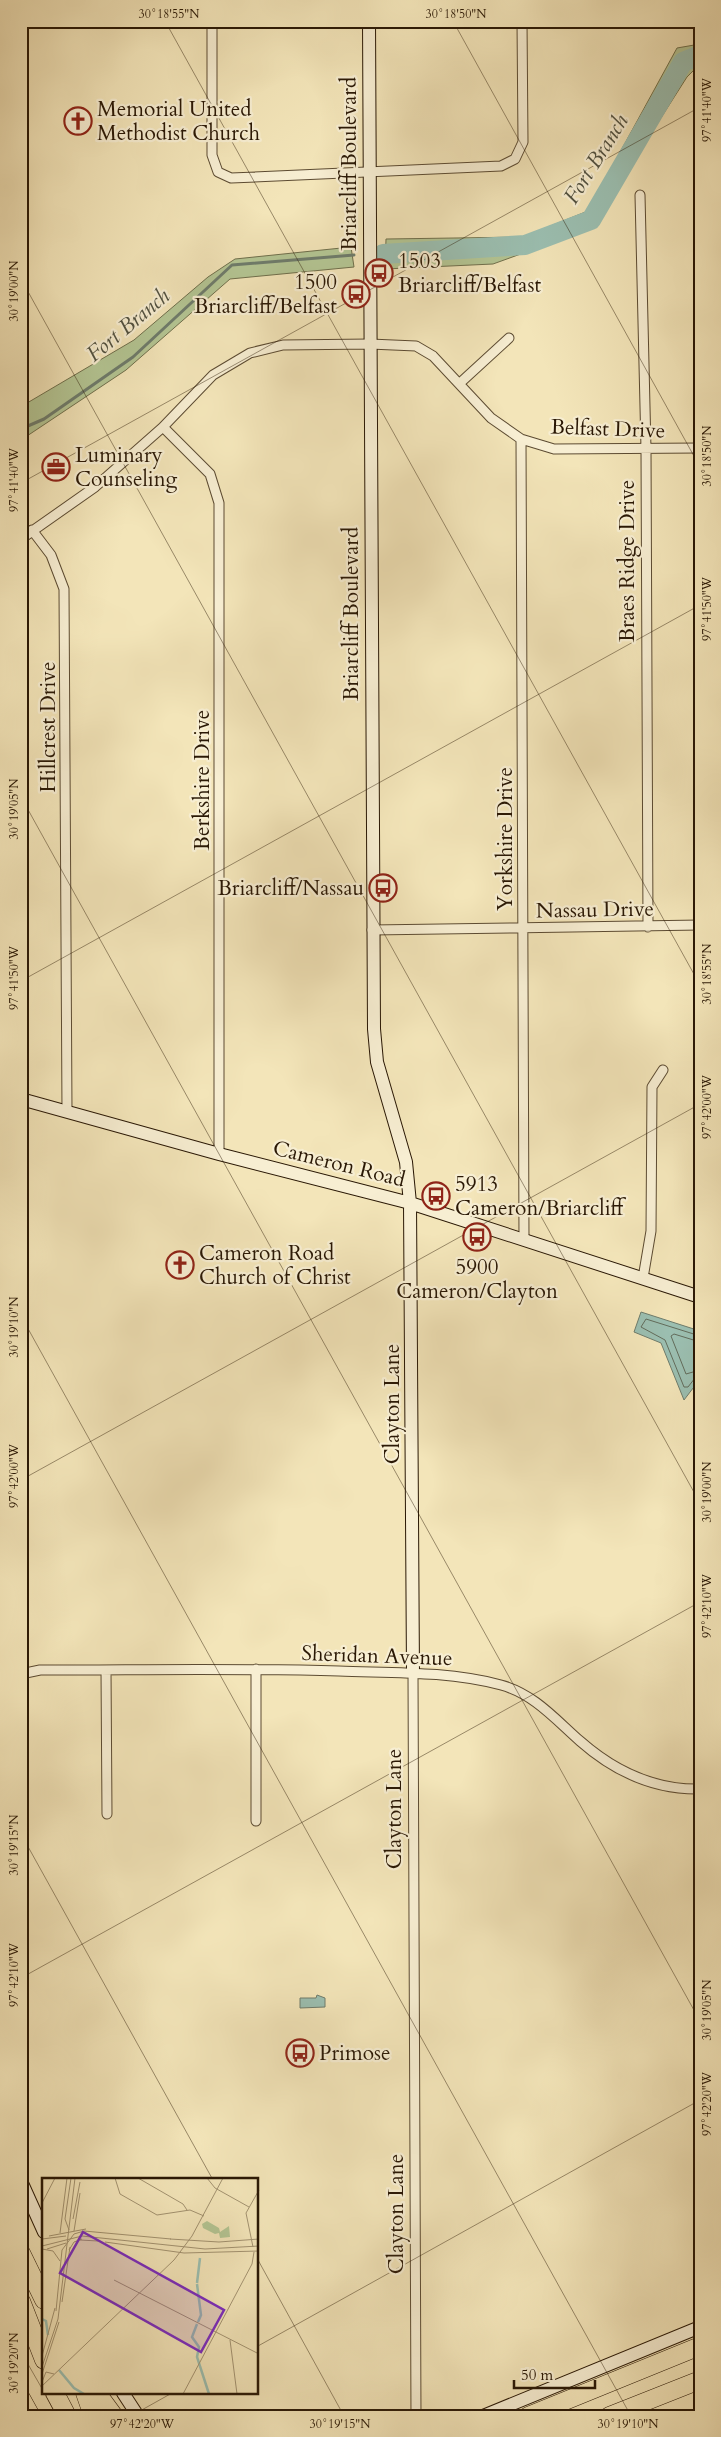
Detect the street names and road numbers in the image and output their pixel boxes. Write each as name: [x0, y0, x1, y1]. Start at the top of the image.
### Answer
street label: Briarcliff Boulevard: [335, 77, 364, 251]
street label: Belfast Drive: [550, 413, 666, 445]
street label: Braes Ridge Drive: [613, 480, 642, 642]
street label: Briarcliff Boulevard: [337, 527, 366, 701]
street label: Hillcrest Drive: [34, 661, 63, 793]
street label: Berkshire Drive: [188, 710, 217, 850]
street label: Yorkshire Drive: [491, 767, 520, 911]
street label: Nassau Drive: [536, 894, 654, 926]
street label: Cameron Road: [270, 1134, 408, 1194]
street label: Clayton Lane: [378, 1344, 407, 1464]
street label: Sheridan Avenue: [301, 1639, 453, 1673]
street label: Clayton Lane: [380, 1749, 409, 1869]
street label: Clayton Lane: [382, 2154, 411, 2274]

